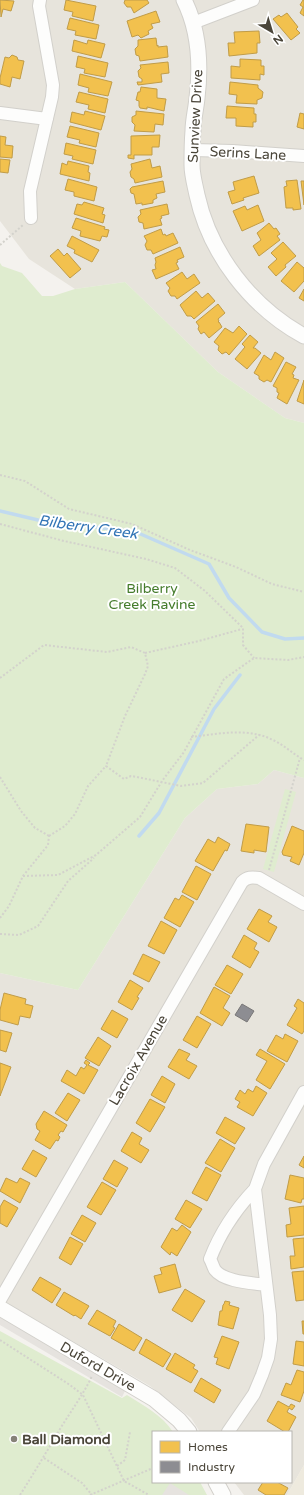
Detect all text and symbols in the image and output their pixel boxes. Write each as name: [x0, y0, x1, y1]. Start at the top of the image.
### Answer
north arrow: [252, 12, 292, 52]
text: N: [270, 32, 285, 47]
street label: Sunview Drive: [185, 69, 206, 163]
street label: Serins Lane: [209, 143, 287, 164]
water label: Bilberry Creek: [37, 511, 141, 543]
park label: Bilberry Creek Ravine: [109, 580, 196, 613]
street label: Lacroix Avenue: [106, 1012, 171, 1109]
street label: Duford Drive: [57, 1338, 139, 1395]
place label: Ball Diamond: [22, 1431, 111, 1448]
legend: [152, 1431, 292, 1483]
marker: Ball Diamond: [9, 1434, 19, 1444]
text: Homes: [188, 1440, 228, 1454]
text: Industry: [188, 1460, 235, 1474]

